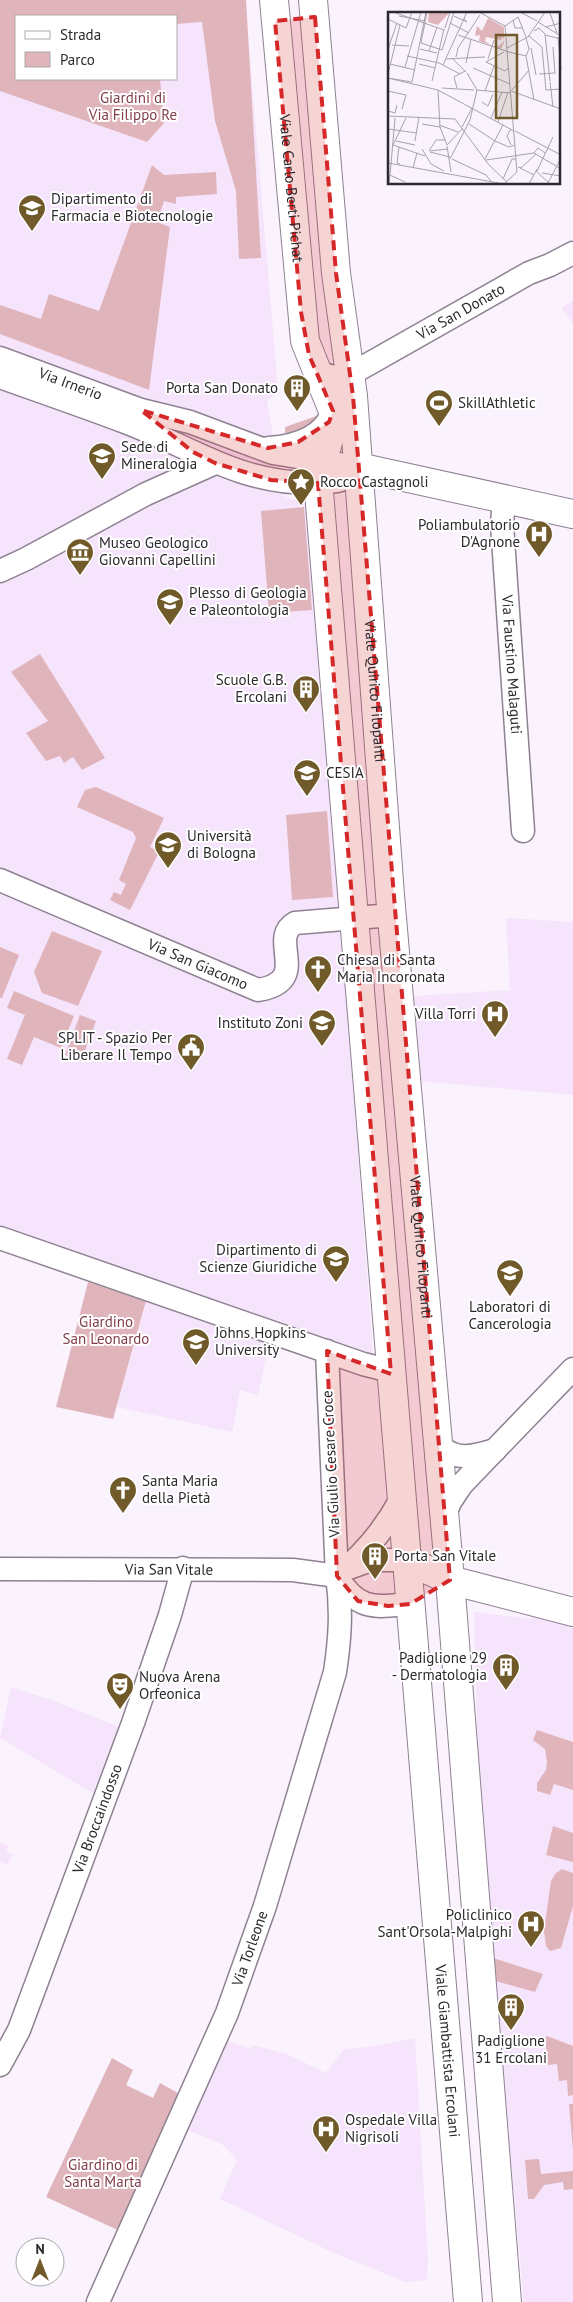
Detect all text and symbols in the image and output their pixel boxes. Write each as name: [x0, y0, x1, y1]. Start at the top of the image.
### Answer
inset map: [388, 12, 560, 185]
legend: [15, 15, 178, 80]
text: Strada: [60, 25, 101, 44]
text: Parco: [60, 50, 95, 69]
park label: Giardini di Via Filippo Re: [88, 88, 177, 124]
street label: Viale Carlo Berti Pichat: [275, 112, 308, 263]
place label: Dipartimento di Farmacia e Biotecnologie: [51, 189, 213, 225]
school or university icon: Dipartimento di Farmacia e Biotecnologie: [17, 193, 47, 232]
street label: Via San Donato: [412, 279, 508, 344]
street label: Via Irnerio: [35, 363, 105, 404]
building icon: Porta San Donato: [282, 373, 312, 412]
place label: Porta San Donato: [166, 378, 278, 397]
sports icon: SkillAthletic: [424, 388, 454, 427]
place label: SkillAthletic: [458, 393, 536, 412]
place label: Sede di Mineralogia: [121, 437, 197, 473]
school or university icon: Sede di Mineralogia: [87, 441, 117, 480]
place icon: Rocco Castagnoli: [286, 467, 316, 506]
place label: Rocco Castagnoli: [320, 472, 428, 491]
place label: Poliambulatorio D'Agnone: [418, 515, 520, 551]
hospital icon: Poliambulatorio D'Agnone: [524, 519, 554, 558]
place label: Museo Geologico Giovanni Capellini: [99, 533, 216, 569]
museum icon: Museo Geologico Giovanni Capellini: [65, 537, 95, 576]
place label: Plesso di Geologia e Paleontologia: [189, 583, 307, 619]
school or university icon: Plesso di Geologia e Paleontologia: [155, 587, 185, 626]
street label: Via Faustino Malaguti: [498, 593, 526, 735]
street label: Viale Quirico Filopanti: [361, 618, 390, 763]
place label: Scuole G.B. Ercolani: [216, 670, 287, 706]
building icon: Scuole G.B. Ercolani: [291, 674, 321, 713]
school or university icon: CESIA: [292, 758, 322, 797]
place label: CESIA: [326, 763, 364, 782]
place label: Università di Bologna: [187, 826, 256, 862]
school or university icon: Università di Bologna: [153, 830, 183, 869]
street label: Via San Giacomo: [144, 934, 251, 994]
place label: Chiesa di Santa Maria Incoronata: [337, 950, 445, 986]
church icon: Chiesa di Santa Maria Incoronata: [303, 954, 333, 993]
hospital icon: Villa Torri: [480, 999, 510, 1038]
place label: Villa Torri: [414, 1004, 476, 1023]
school or university icon: Instituto Zoni: [307, 1008, 337, 1047]
place label: Instituto Zoni: [218, 1013, 303, 1032]
place label: SPLIT - Spazio Per Liberare Il Tempo: [58, 1028, 172, 1064]
public building icon: SPLIT - Spazio Per Liberare Il Tempo: [176, 1032, 206, 1071]
street label: Viale Quirico Filopanti: [406, 1174, 437, 1319]
place label: Dipartimento di Scienze Giuridiche: [199, 1240, 317, 1276]
school or university icon: Dipartimento di Scienze Giuridiche: [321, 1244, 351, 1283]
school or university icon: Laboratori di Cancerologia: [495, 1258, 525, 1297]
place label: Laboratori di Cancerologia: [468, 1297, 552, 1333]
park label: Giardino San Leonardo: [63, 1312, 149, 1348]
place label: Johns Hopkins University: [214, 1323, 306, 1359]
school or university icon: Johns Hopkins University: [181, 1327, 211, 1366]
street label: Via Giulio Cesare Croce: [317, 1390, 344, 1539]
place label: Santa Maria della Pietà: [142, 1471, 218, 1507]
church icon: Santa Maria della Pietà: [108, 1475, 138, 1514]
building icon: Porta San Vitale: [360, 1541, 390, 1580]
place label: Porta San Vitale: [394, 1546, 496, 1565]
street label: Via San Vitale: [124, 1559, 213, 1579]
place label: Padiglione 29 - Dermatologia: [392, 1648, 487, 1684]
building icon: Padiglione 29 - Dermatologia: [491, 1652, 521, 1691]
place label: Nuova Arena Orfeonica: [139, 1667, 220, 1703]
theatre icon: Nuova Arena Orfeonica: [105, 1671, 135, 1710]
street label: Via Broccaindosso: [68, 1761, 126, 1877]
place label: Policlinico Sant'Orsola-Malpighi: [378, 1905, 512, 1941]
street label: Via Torleone: [227, 1908, 272, 1990]
hospital icon: Policlinico Sant'Orsola-Malpighi: [516, 1909, 546, 1948]
street label: Viale Giambattista Ercolani: [431, 1963, 464, 2138]
building icon: Padiglione 31 Ercolani: [496, 1992, 526, 2031]
place label: Padiglione 31 Ercolani: [475, 2031, 547, 2067]
place label: Ospedale Villa Nigrisoli: [345, 2110, 437, 2146]
hospital icon: Ospedale Villa Nigrisoli: [311, 2114, 341, 2153]
park label: Giardino di Santa Marta: [64, 2155, 142, 2191]
north arrow: [15, 2237, 65, 2287]
text: N: [35, 2240, 45, 2258]

